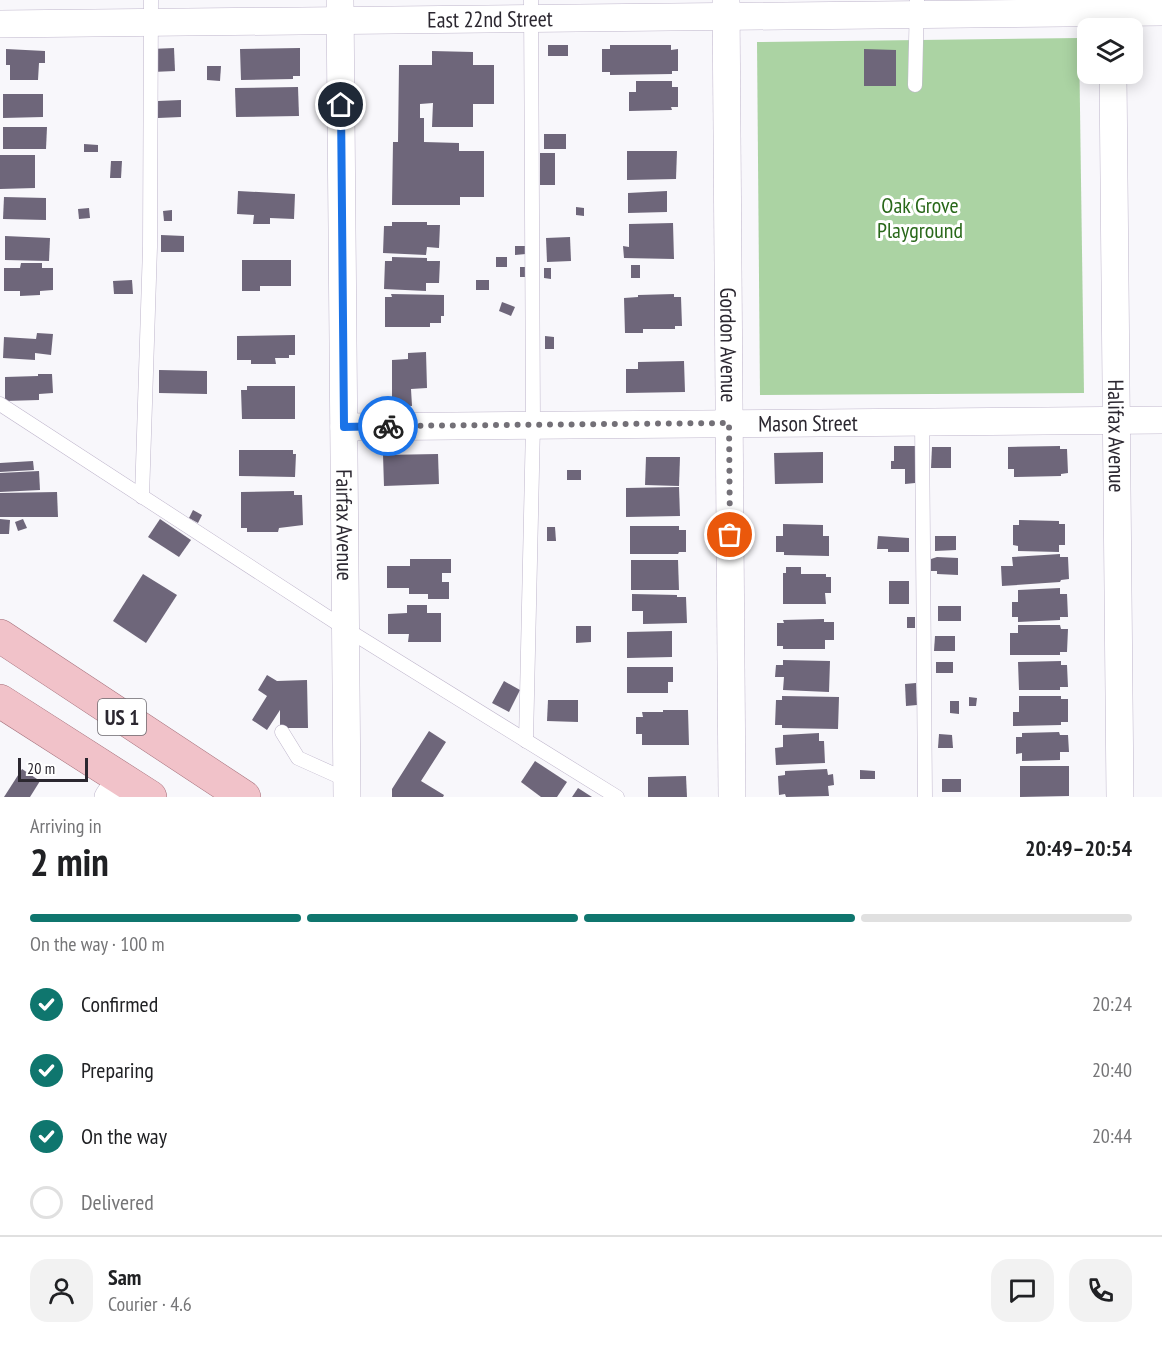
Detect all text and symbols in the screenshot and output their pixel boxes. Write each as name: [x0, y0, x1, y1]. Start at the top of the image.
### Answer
street label: East 22nd Street: [427, 4, 553, 34]
map controls: [1077, 18, 1143, 84]
button: layers: [1077, 18, 1143, 84]
pin: [315, 79, 366, 130]
icon: home: [324, 88, 357, 121]
park label: Oak Grove Playground: [877, 191, 963, 244]
street label: Gordon Avenue: [714, 287, 743, 403]
street label: Halifax Avenue: [1102, 379, 1131, 493]
courier: [358, 396, 418, 456]
street label: Mason Street: [758, 409, 858, 437]
icon: bike: [372, 410, 405, 443]
street label: Fairfax Avenue: [330, 469, 359, 581]
pin: [704, 509, 755, 560]
icon: bag: [713, 518, 746, 551]
road number: US 1: [98, 699, 146, 735]
scale bar: [18, 755, 88, 782]
text: 20 m: [27, 758, 55, 778]
text: Arriving in: [30, 813, 102, 839]
text: 20:49–20:54: [1025, 834, 1132, 862]
text: 2 min: [30, 836, 109, 887]
text: On the way · 100 m: [30, 931, 165, 957]
icon: check: [30, 988, 63, 1021]
text: Confirmed: [81, 990, 158, 1018]
text: 20:24: [1092, 991, 1132, 1017]
icon: check: [30, 1054, 63, 1087]
text: Preparing: [81, 1056, 154, 1084]
text: 20:40: [1092, 1057, 1132, 1083]
icon: check: [30, 1120, 63, 1153]
text: On the way: [81, 1122, 167, 1150]
text: 20:44: [1092, 1123, 1132, 1149]
text: Delivered: [81, 1188, 154, 1216]
button: person: [30, 1259, 93, 1322]
button: chat: [991, 1259, 1054, 1322]
button: phone: [1069, 1259, 1132, 1322]
text: Sam: [108, 1263, 141, 1291]
text: Courier · 4.6: [108, 1291, 192, 1317]

